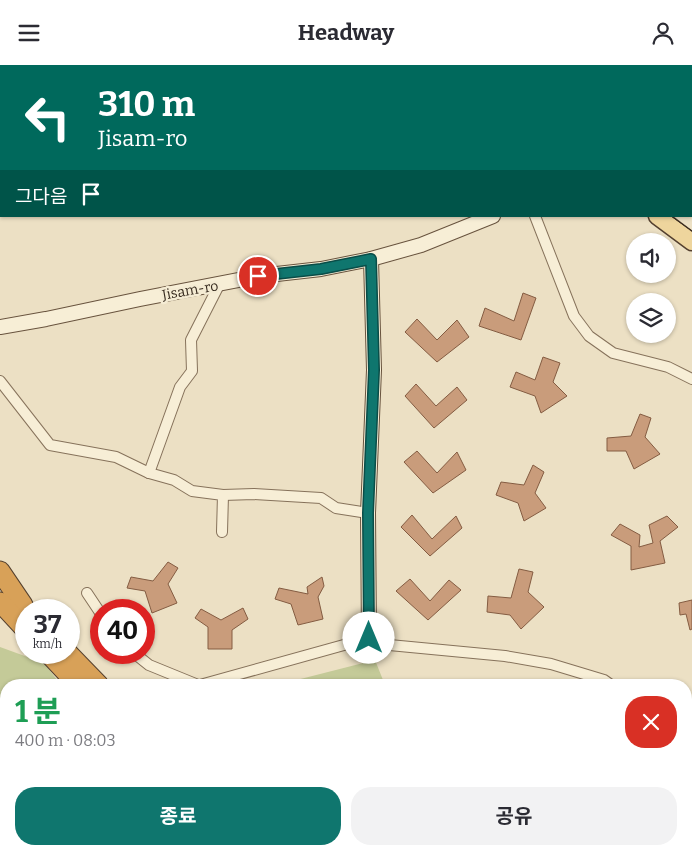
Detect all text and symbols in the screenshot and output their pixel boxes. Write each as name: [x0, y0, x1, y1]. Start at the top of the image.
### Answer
icon: menu: [15, 19, 43, 47]
text: Headway: [298, 19, 394, 46]
icon: person: [649, 19, 677, 47]
text: 310 m: [98, 83, 195, 125]
icon: left: [15, 85, 80, 150]
text: Jisam-ro: [98, 125, 187, 152]
icon: arrive: [77, 180, 105, 208]
text: 그다음: [15, 185, 67, 208]
map controls: [626, 233, 676, 343]
button: sound: [626, 233, 676, 283]
pin: [237, 255, 279, 297]
icon: arrive: [244, 262, 272, 290]
street label: Jisam-ro: [160, 277, 220, 304]
button: layers: [626, 293, 676, 343]
speed limit sign: 40: [90, 599, 155, 664]
text: 37: [34, 610, 61, 640]
position arrow: [342, 611, 394, 663]
text: km/h: [33, 637, 62, 651]
text: 1 분: [15, 694, 61, 730]
button: close: [625, 696, 677, 748]
text: 400 m · 08:03: [15, 731, 116, 750]
button: 종료: [15, 787, 341, 845]
button: 공유: [351, 787, 677, 845]

